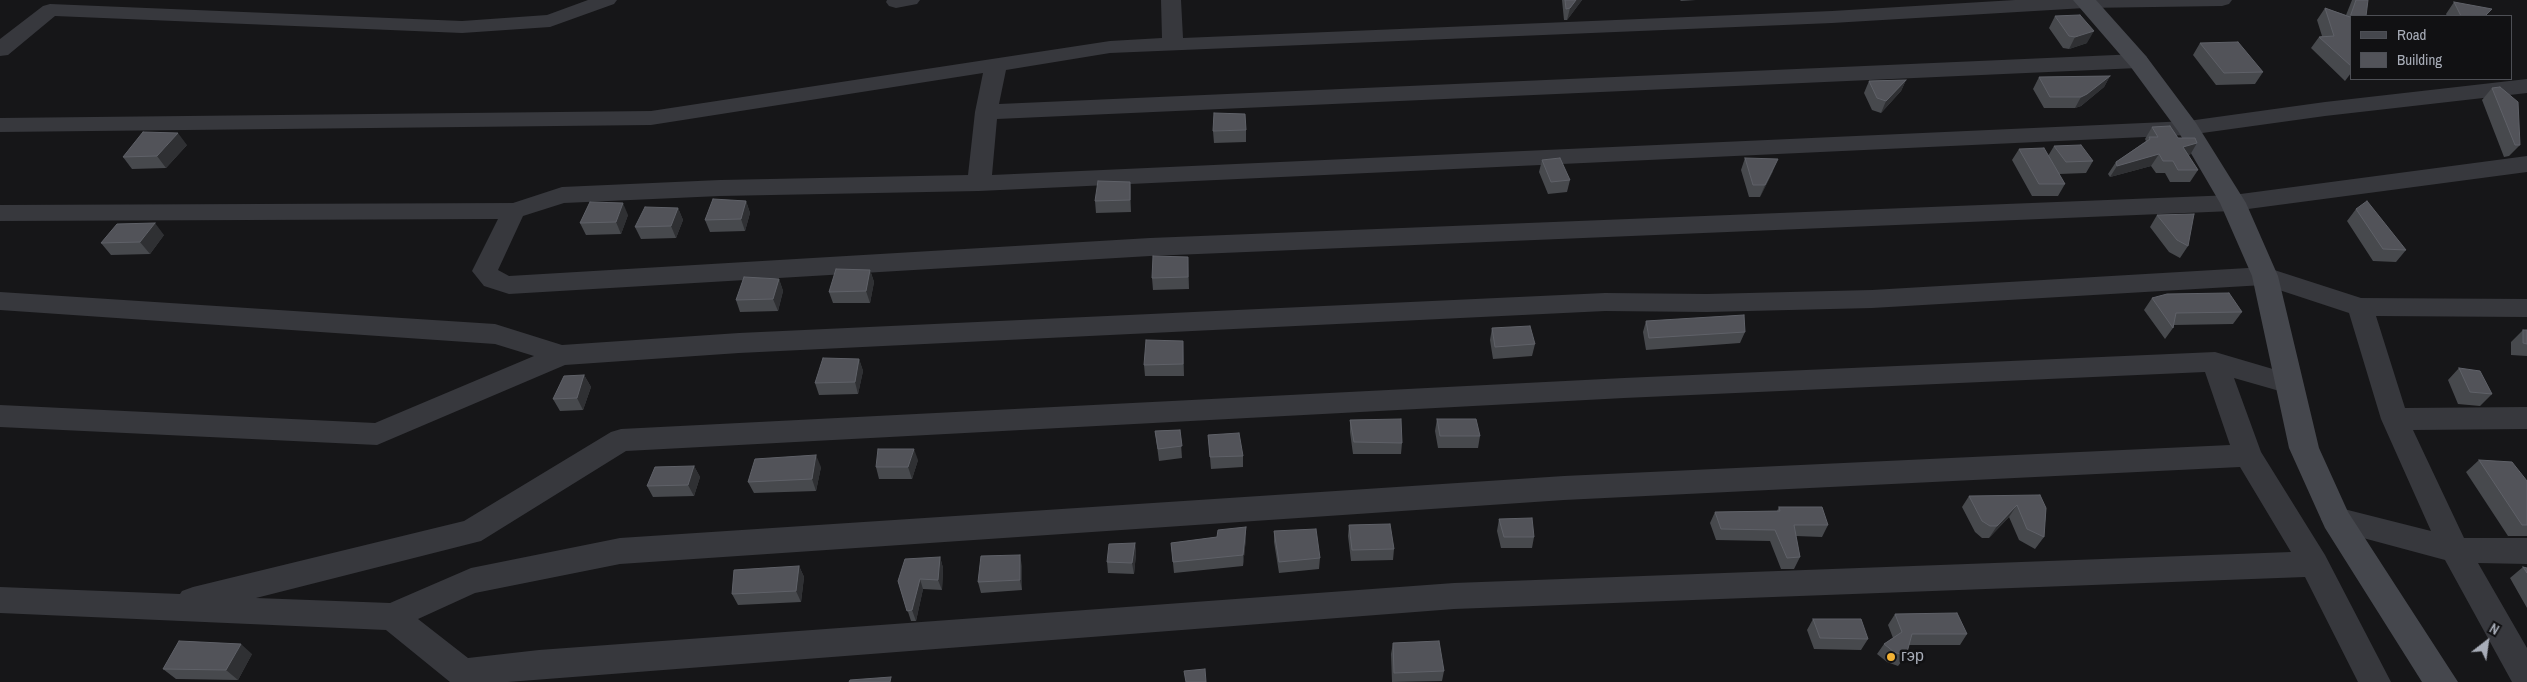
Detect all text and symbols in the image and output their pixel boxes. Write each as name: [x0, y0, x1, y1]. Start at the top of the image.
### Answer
legend: [2350, 15, 2512, 80]
text: Road: [2397, 24, 2426, 45]
text: Building: [2397, 49, 2442, 70]
north arrow: [2462, 617, 2512, 667]
text: N: [2486, 619, 2503, 639]
place label: гэр: [1901, 647, 1924, 667]
marker: гэр: [1885, 651, 1897, 663]

